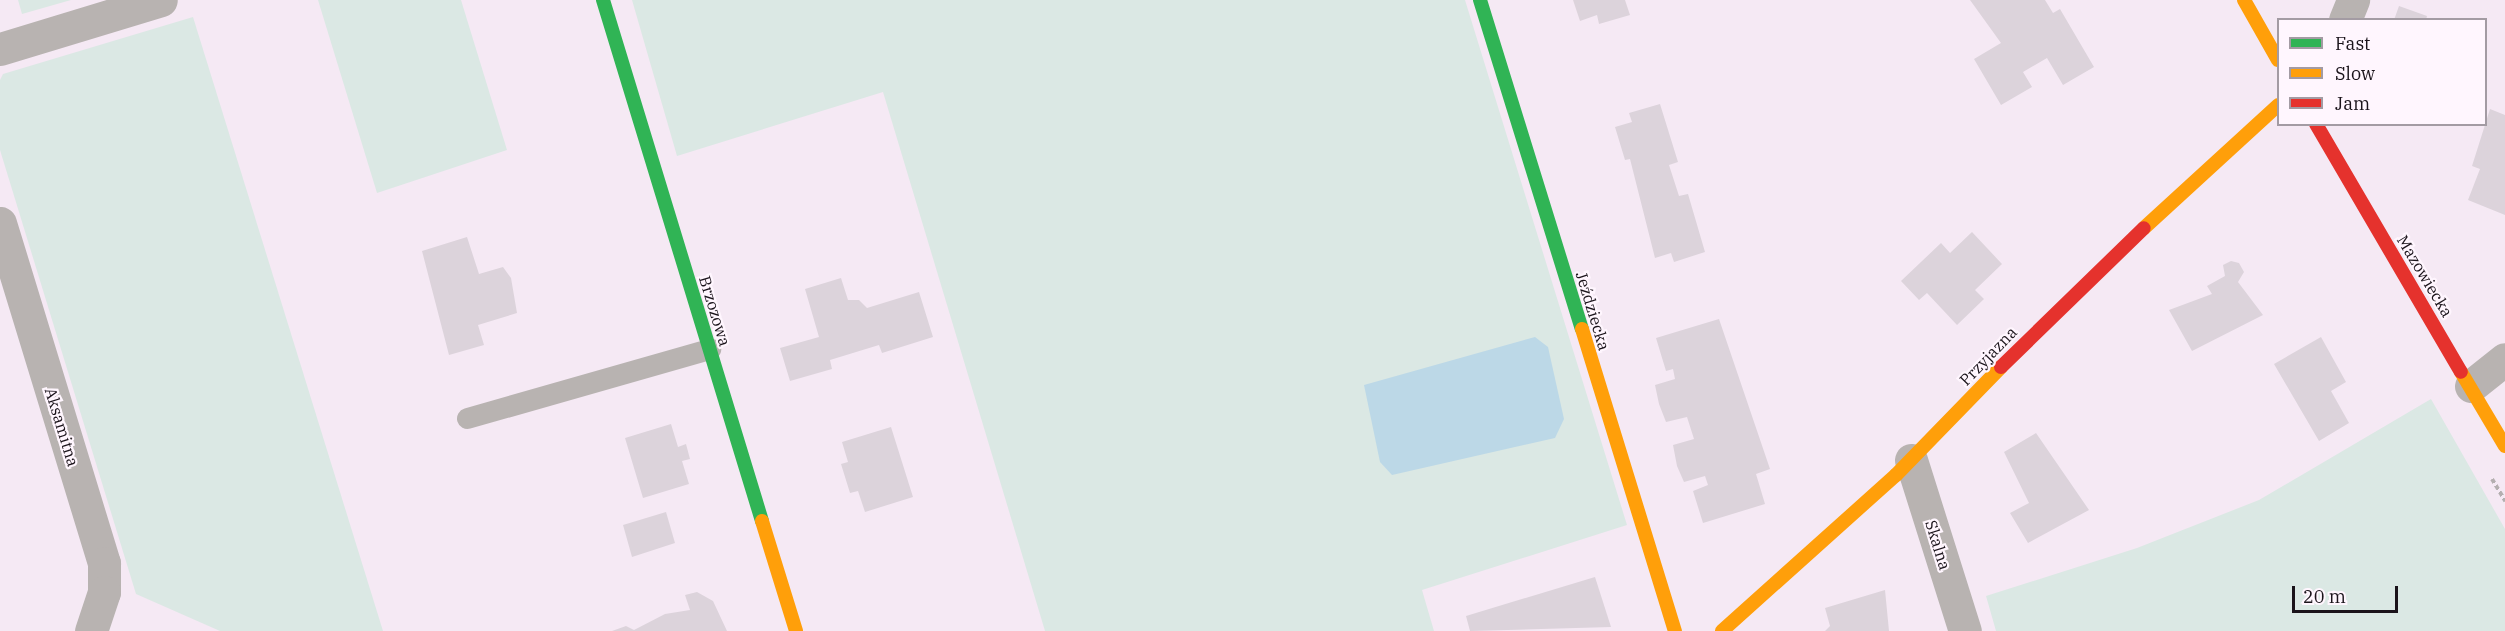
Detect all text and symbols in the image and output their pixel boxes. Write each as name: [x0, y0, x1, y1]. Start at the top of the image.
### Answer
legend: [2277, 18, 2487, 126]
text: Fast: [2335, 32, 2370, 55]
text: Slow: [2335, 62, 2375, 85]
text: Jam: [2335, 92, 2370, 115]
street label: Mazowiecka: [2393, 232, 2457, 320]
street label: Jeździecka: [1572, 269, 1614, 353]
street label: Brzozowa: [695, 273, 735, 349]
street label: Przyjazna: [1955, 323, 2021, 389]
street label: Aksamitna: [41, 385, 83, 469]
street label: Skalna: [1921, 518, 1955, 572]
scale bar: [2295, 574, 2402, 612]
text: 20 m: [2303, 585, 2346, 608]

